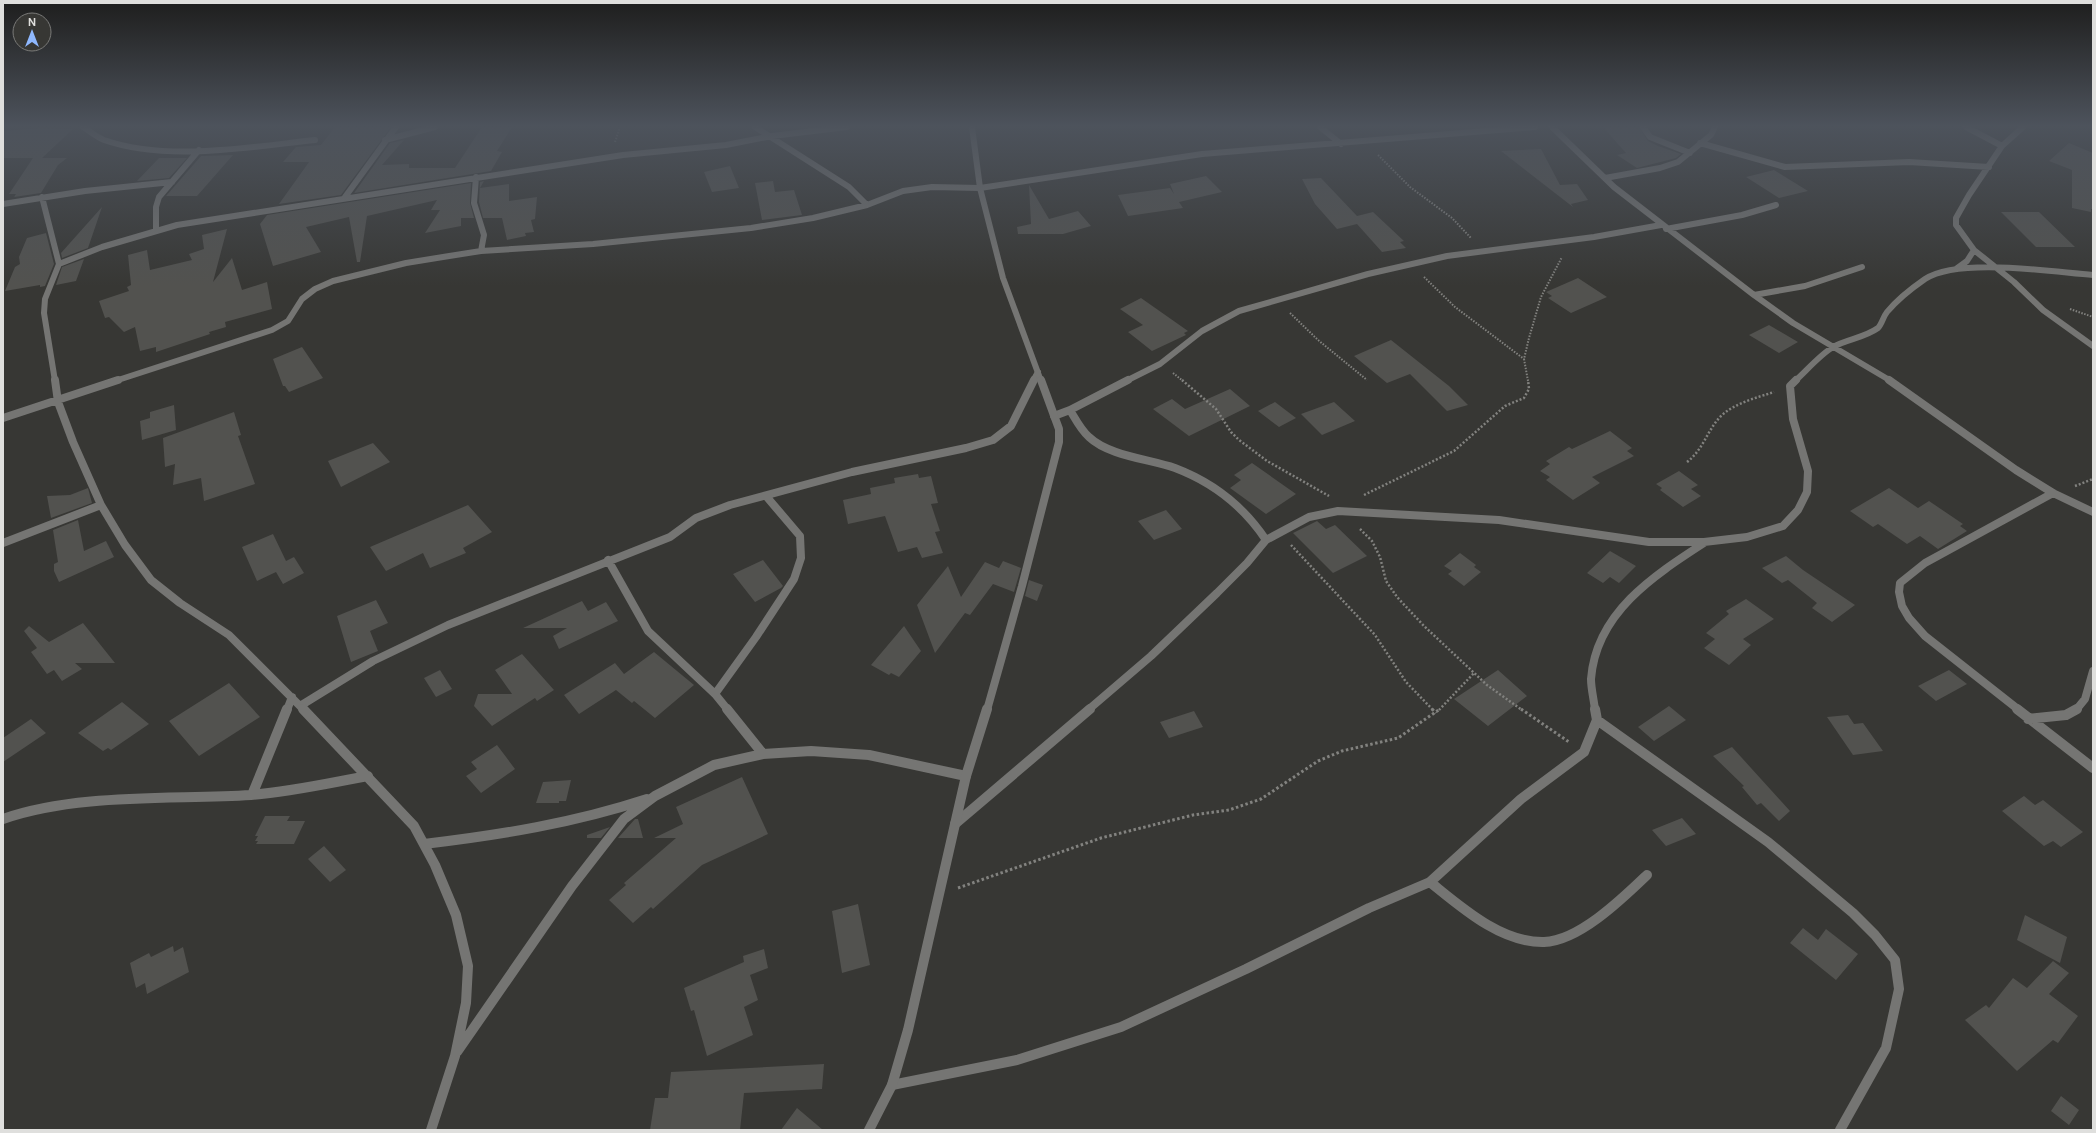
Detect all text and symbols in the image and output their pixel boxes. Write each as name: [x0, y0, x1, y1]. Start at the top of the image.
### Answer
north arrow: [12, 12, 52, 52]
text: N: [28, 15, 36, 29]

